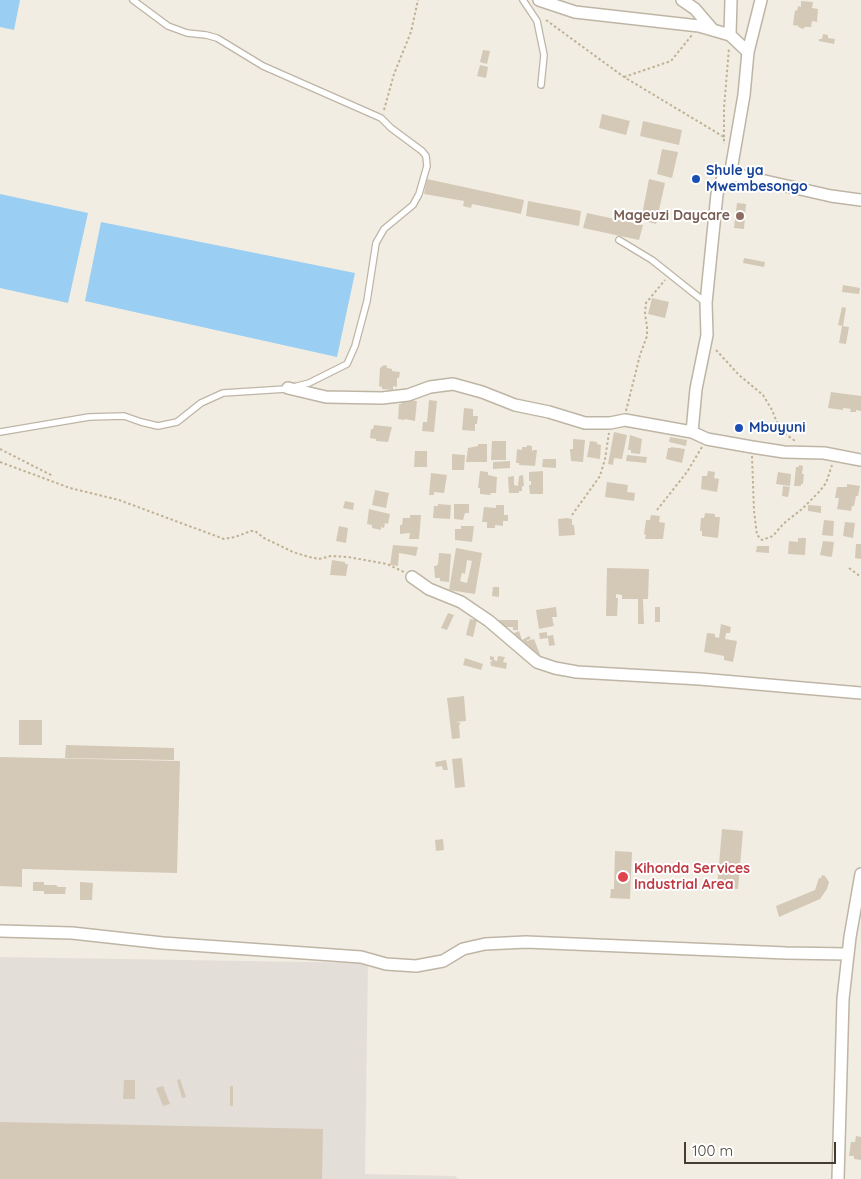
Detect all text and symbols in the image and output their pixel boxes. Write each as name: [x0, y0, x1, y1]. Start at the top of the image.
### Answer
place label: Shule ya Mwembesongo: [706, 163, 808, 196]
marker: Shule ya Mwembesongo: [690, 173, 702, 185]
place label: Mageuzi Daycare: [614, 208, 730, 224]
marker: Mageuzi Daycare: [734, 210, 746, 222]
place label: Mbuyuni: [749, 420, 806, 436]
marker: Mbuyuni: [733, 422, 745, 434]
place label: Kihonda Services Industrial Area: [634, 861, 750, 894]
marker: Kihonda Services Industrial Area: [616, 870, 630, 884]
scale bar: [686, 1132, 838, 1164]
text: 100 m: [692, 1141, 733, 1160]

